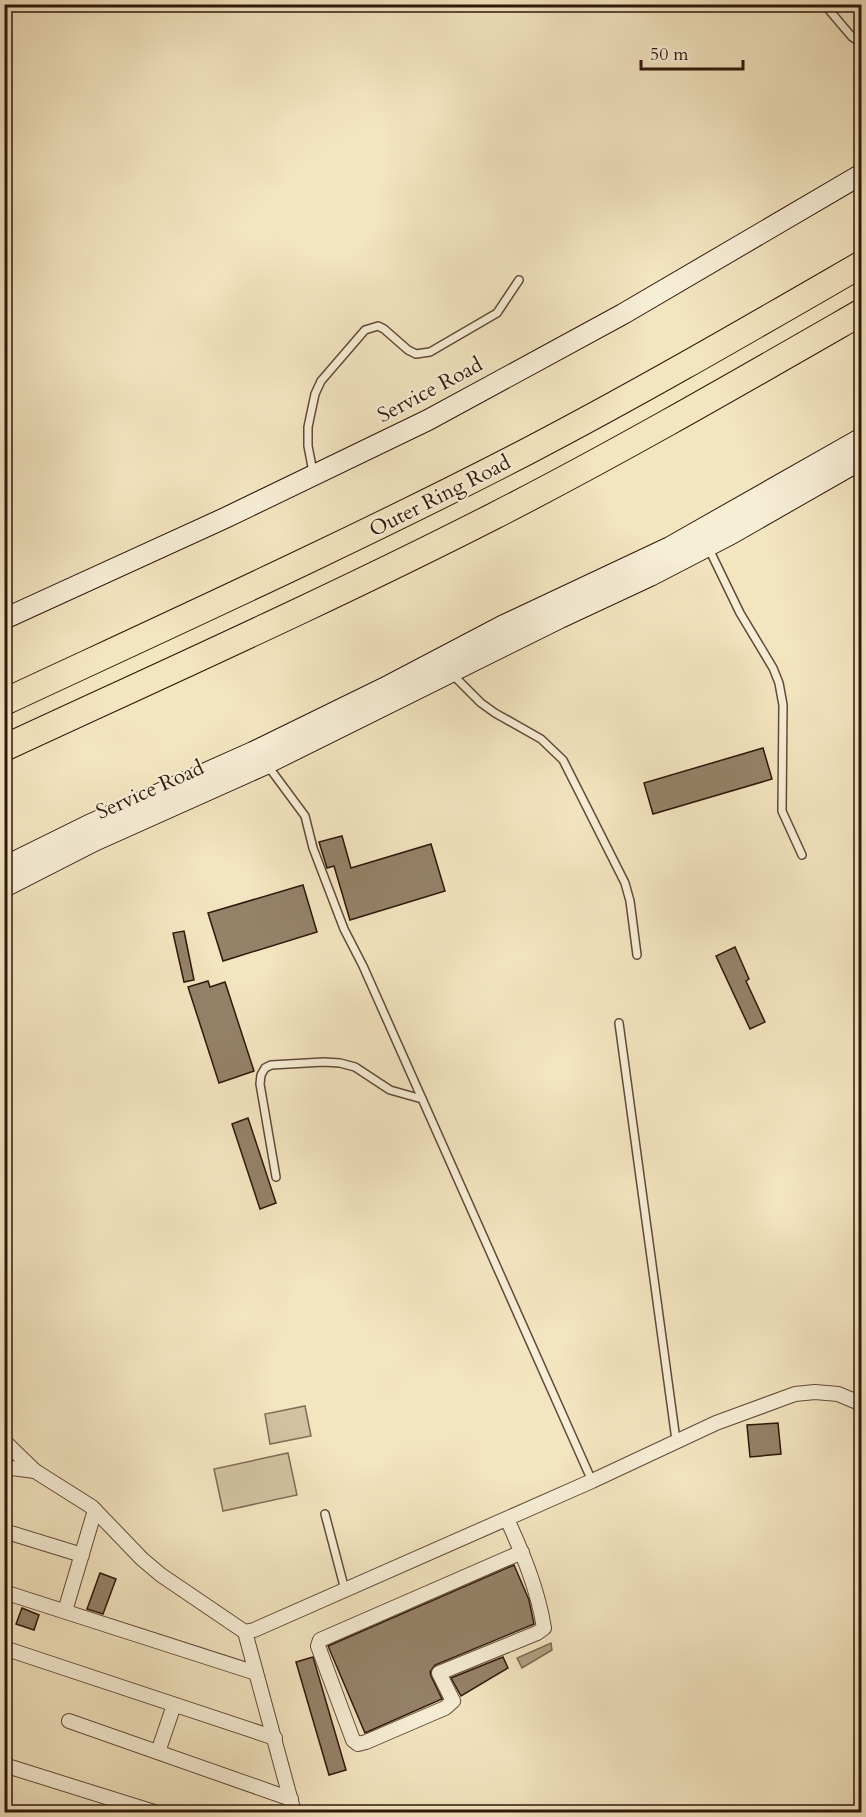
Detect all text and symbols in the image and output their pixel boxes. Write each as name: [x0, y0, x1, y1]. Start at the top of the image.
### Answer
scale bar: [641, 33, 743, 71]
text: 50 m: [650, 42, 689, 67]
street label: Service Road: [372, 350, 488, 430]
street label: Outer Ring Road: [364, 448, 516, 544]
street label: Service Road: [92, 753, 208, 827]

